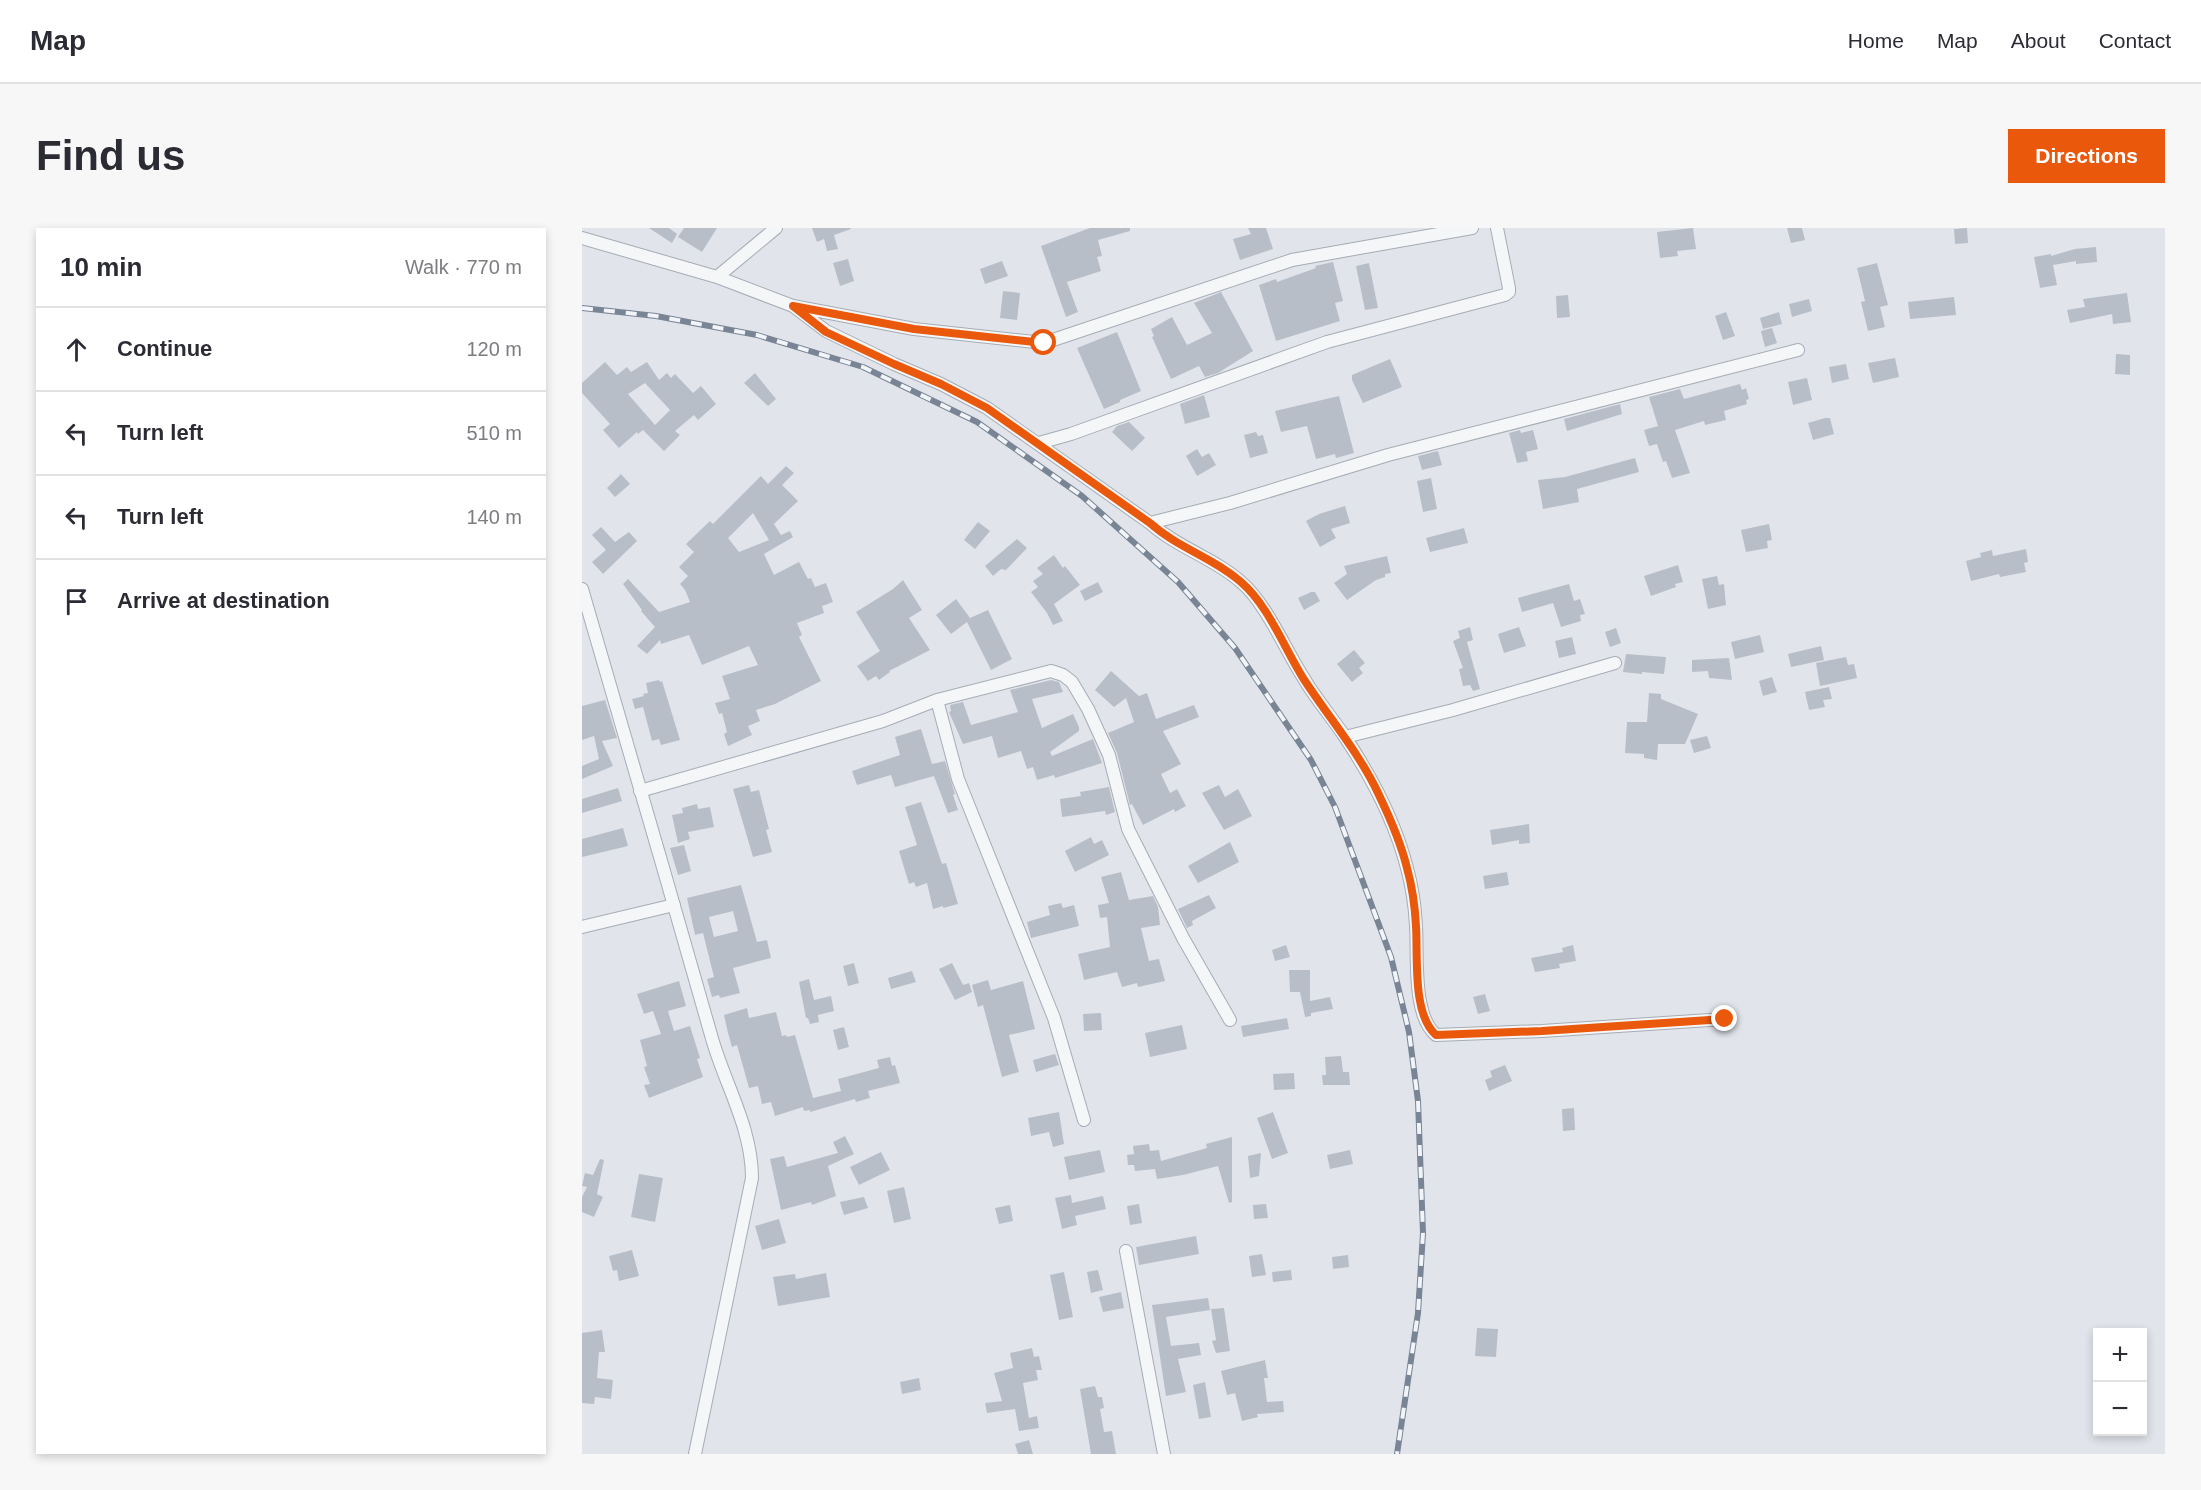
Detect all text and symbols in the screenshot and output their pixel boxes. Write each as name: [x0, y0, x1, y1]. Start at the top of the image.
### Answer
text: Map: [30, 25, 86, 56]
text: Home: [1848, 29, 1904, 52]
text: Map: [1937, 29, 1978, 52]
text: About: [2011, 29, 2066, 52]
text: Contact: [2099, 29, 2171, 52]
button: Directions: [2008, 129, 2165, 183]
text: Find us: [36, 132, 185, 179]
text: 10 min: [60, 252, 142, 282]
text: Walk · 770 m: [405, 256, 522, 278]
route start: [1030, 329, 1056, 355]
icon: ahead: [60, 333, 93, 366]
text: Continue: [117, 336, 212, 361]
text: 120 m: [466, 338, 522, 360]
icon: left: [60, 417, 93, 450]
text: Turn left: [117, 420, 203, 445]
text: 510 m: [466, 422, 522, 444]
icon: left: [60, 501, 93, 534]
text: Turn left: [117, 504, 203, 529]
text: 140 m: [466, 506, 522, 528]
icon: arrive: [60, 585, 93, 618]
text: Arrive at destination: [117, 588, 330, 613]
route end: [1711, 1005, 1737, 1031]
map controls: [2093, 1328, 2147, 1436]
button: +: [2093, 1328, 2147, 1382]
button: −: [2093, 1382, 2147, 1436]

